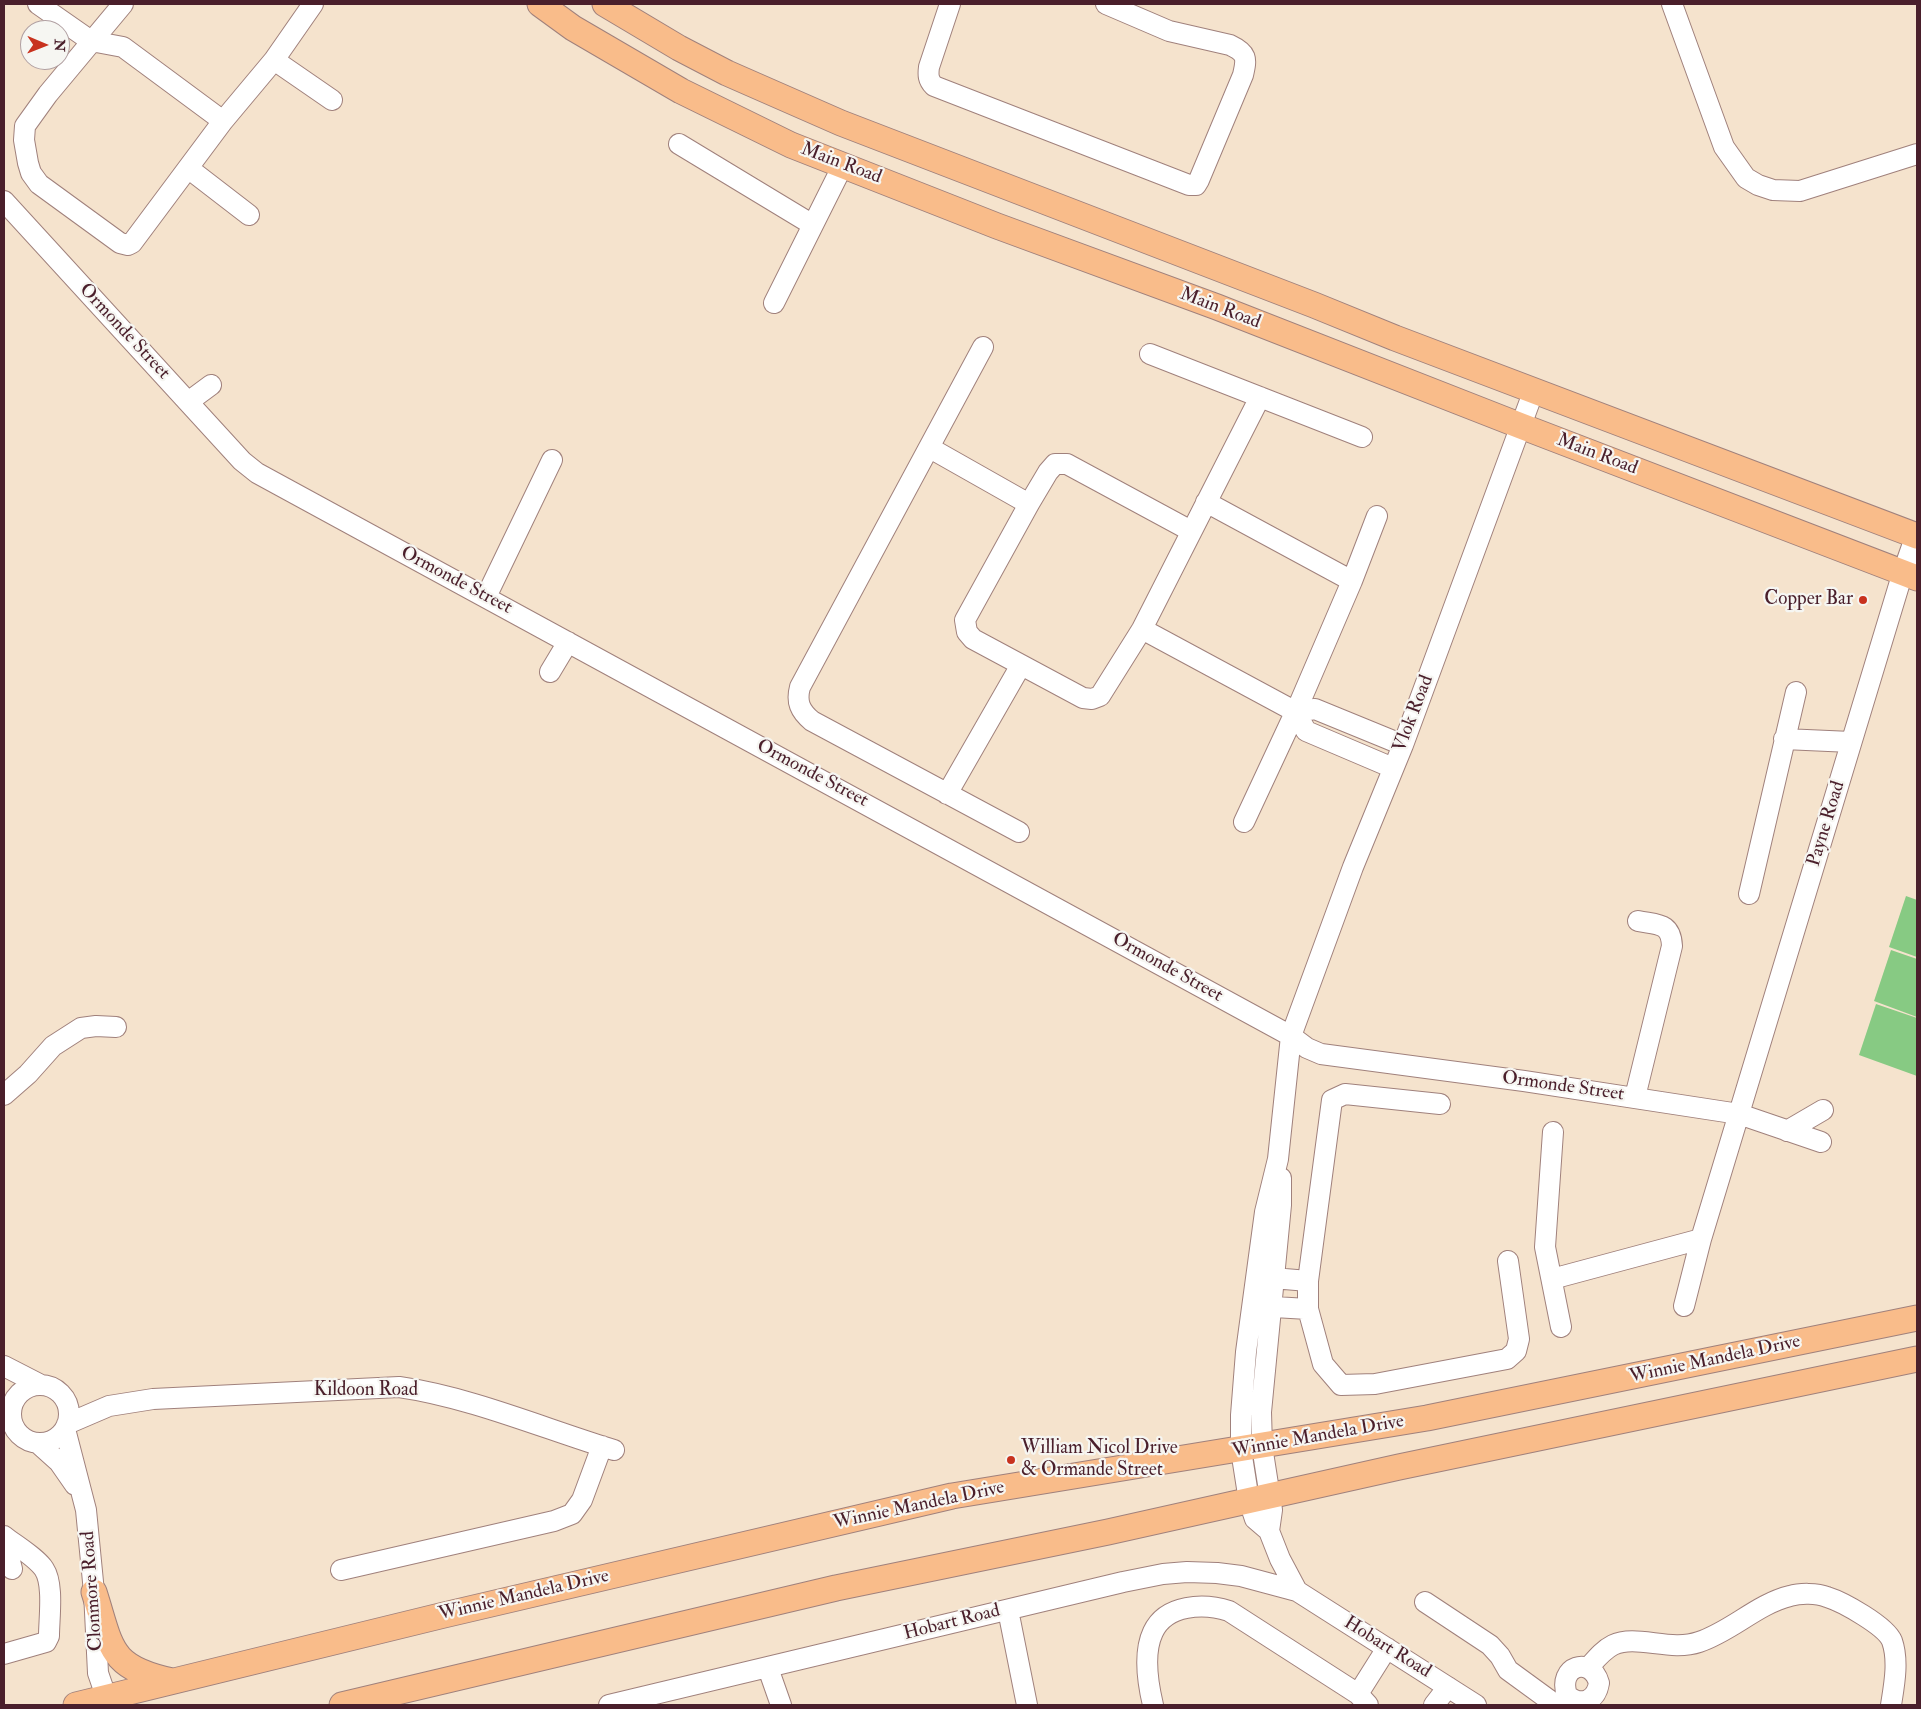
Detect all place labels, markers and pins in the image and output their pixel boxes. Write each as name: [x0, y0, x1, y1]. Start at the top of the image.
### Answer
place label: Copper Bar: [1764, 589, 1853, 611]
marker: Copper Bar: [1857, 594, 1869, 606]
place label: William Nicol Drive & Ormande Street: [1021, 1438, 1178, 1482]
marker: William Nicol Drive & Ormande Street: [1005, 1454, 1017, 1466]

